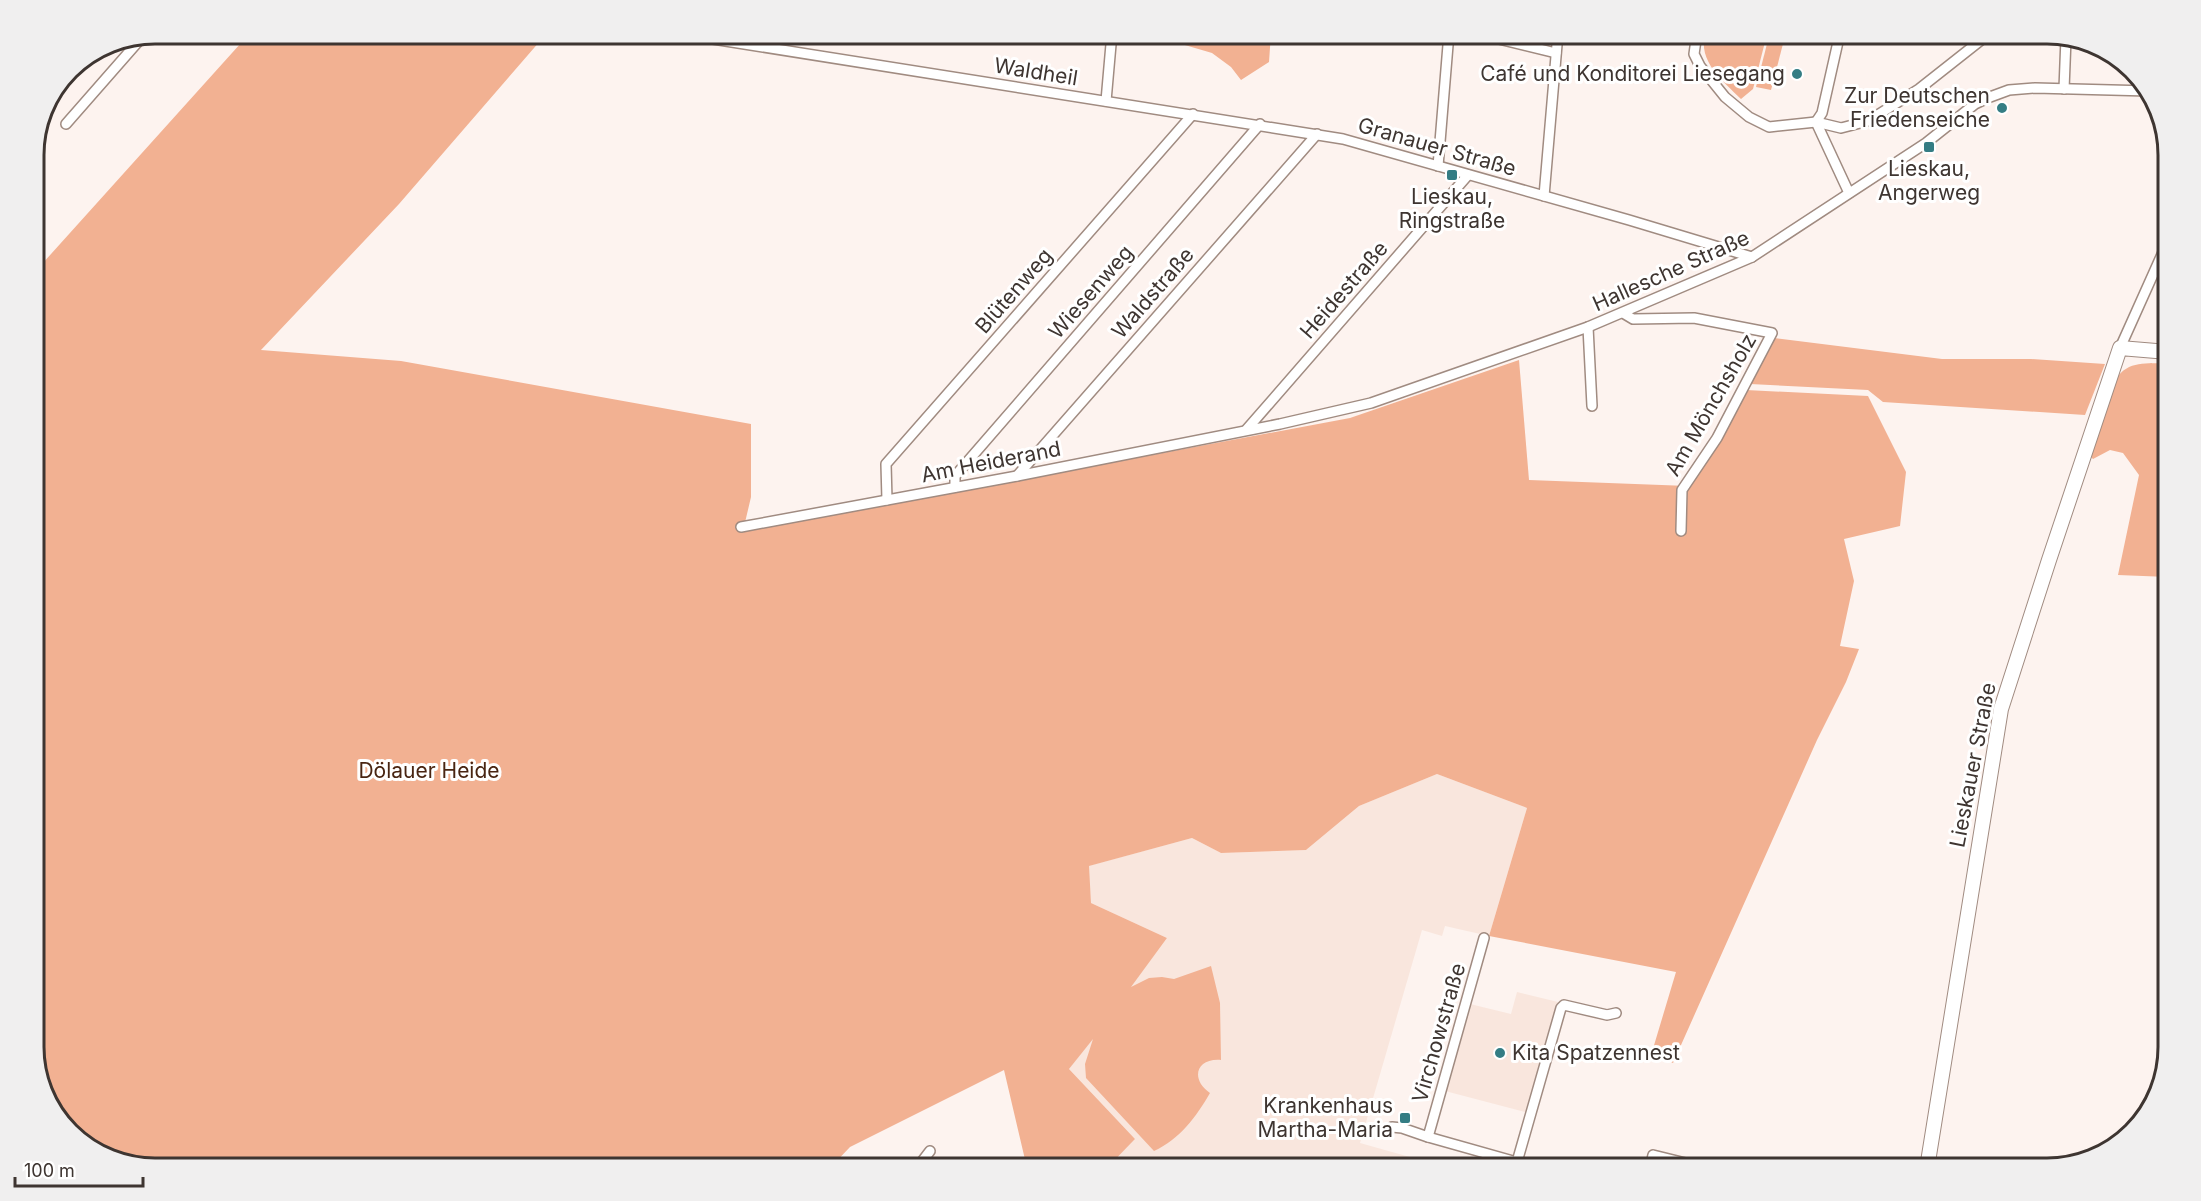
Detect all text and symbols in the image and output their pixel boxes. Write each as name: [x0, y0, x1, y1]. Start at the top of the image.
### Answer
street label: Waldheil: [993, 53, 1080, 90]
place label: Café und Konditorei Liesegang: [1480, 61, 1785, 86]
marker: Café und Konditorei Liesegang: [1790, 67, 1804, 81]
place label: Zur Deutschen Friedenseiche: [1844, 83, 1990, 132]
marker: Zur Deutschen Friedenseiche: [1995, 101, 2009, 115]
street label: Granauer Straße: [1355, 112, 1519, 181]
marker: Lieskau, Angerweg: [1922, 140, 1936, 154]
place label: Lieskau, Angerweg: [1878, 156, 1980, 205]
marker: Lieskau, Ringstraße: [1445, 168, 1459, 182]
place label: Lieskau, Ringstraße: [1399, 184, 1505, 233]
street label: Hallesche Straße: [1589, 225, 1753, 316]
street label: Heidestraße: [1295, 236, 1393, 343]
street label: Wiesenweg: [1043, 240, 1138, 344]
street label: Waldstraße: [1106, 242, 1199, 343]
street label: Blütenweg: [970, 243, 1057, 338]
street label: Am Mönchsholz: [1660, 329, 1761, 480]
street label: Am Heiderand: [919, 436, 1063, 487]
street label: Lieskauer Straße: [1944, 680, 2001, 849]
park label: Dölauer Heide: [358, 758, 500, 783]
street label: Virchowstraße: [1407, 960, 1470, 1105]
place label: Kita Spatzennest: [1512, 1040, 1680, 1065]
marker: Kita Spatzennest: [1493, 1046, 1507, 1060]
place label: Krankenhaus Martha-Maria: [1257, 1093, 1393, 1142]
marker: Krankenhaus Martha-Maria: [1398, 1111, 1412, 1125]
scale bar: [15, 1150, 142, 1188]
text: 100 m: [24, 1160, 75, 1181]

